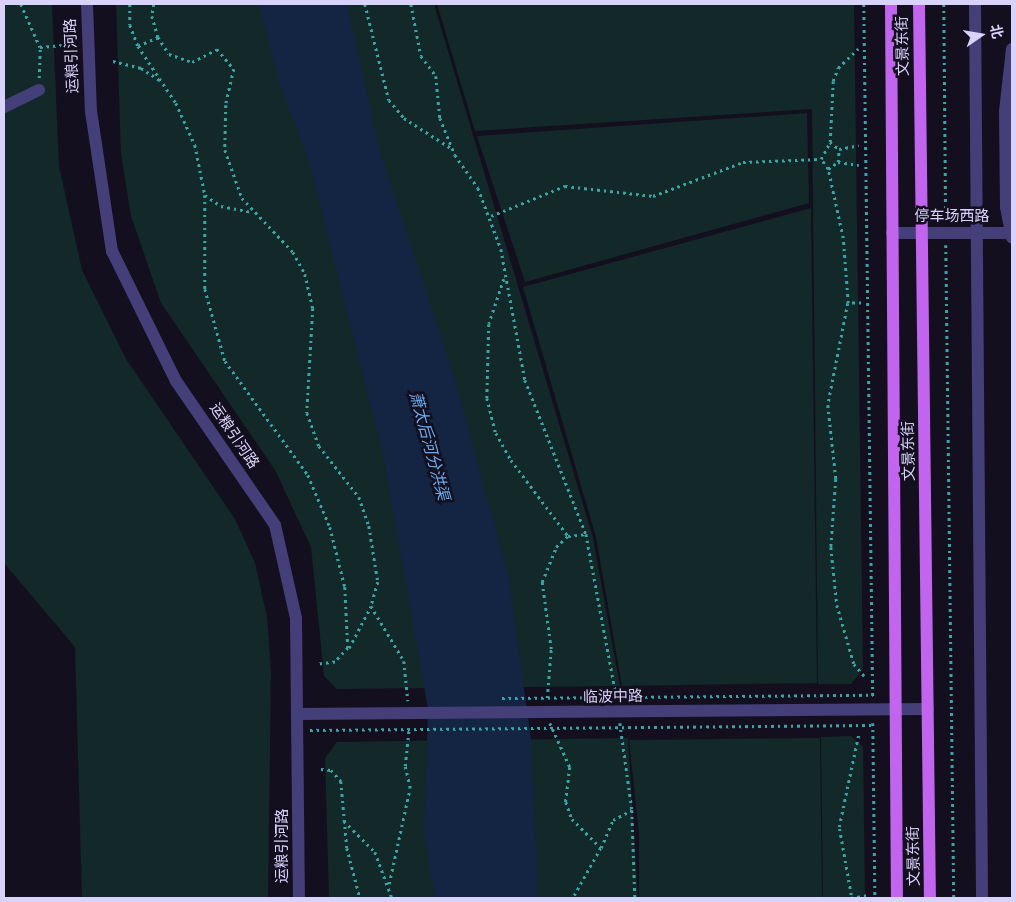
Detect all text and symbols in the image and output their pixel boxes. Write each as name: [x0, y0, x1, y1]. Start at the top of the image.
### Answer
north arrow: [956, 10, 1006, 60]
street label: 文景东街: [893, 16, 913, 76]
street label: 运粮引河路: [62, 18, 82, 94]
text: 北: [986, 23, 1006, 40]
street label: 停车场西路: [915, 208, 989, 226]
water label: 萧太后河分洪渠: [405, 389, 453, 503]
street label: 运粮引河路: [206, 400, 262, 472]
street label: 文景东街: [899, 421, 919, 481]
street label: 临波中路: [583, 687, 643, 707]
street label: 运粮引河路: [274, 809, 292, 883]
street label: 文景东街: [904, 826, 924, 886]

